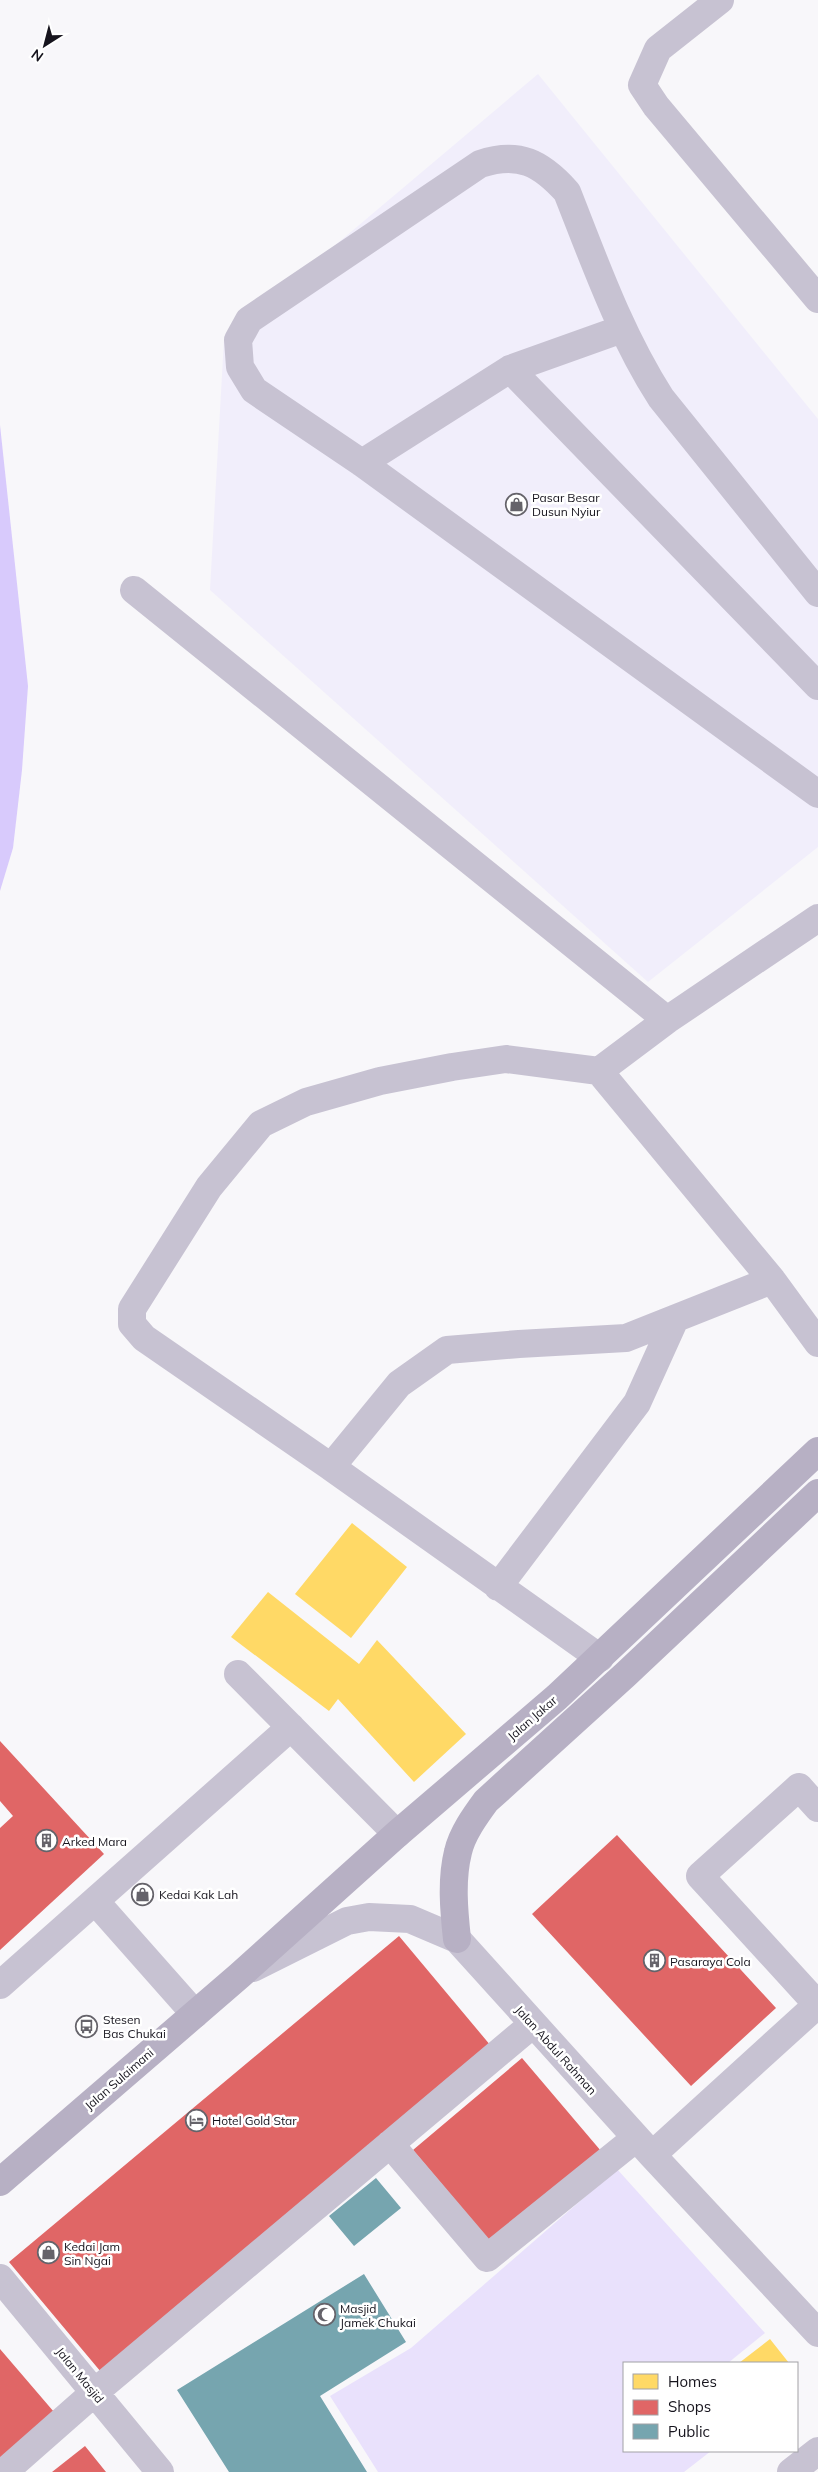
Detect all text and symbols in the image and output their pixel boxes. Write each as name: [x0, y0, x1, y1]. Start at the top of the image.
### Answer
north arrow: [20, 20, 70, 70]
text: N: [28, 45, 47, 66]
place label: Pasar Besar Dusun Nyiur: [532, 490, 601, 519]
shop icon: Pasar Besar Dusun Nyiur: [504, 492, 528, 516]
street label: Jalan Jakar: [504, 1692, 560, 1743]
building icon: Arked Mara: [34, 1829, 58, 1853]
place label: Arked Mara: [62, 1834, 127, 1849]
shop icon: Kedai Kak Lah: [131, 1882, 155, 1906]
place label: Kedai Kak Lah: [159, 1887, 238, 1902]
building icon: Pasaraya Cola: [642, 1949, 666, 1973]
place label: Pasaraya Cola: [670, 1954, 751, 1969]
street label: Jalan Abdul Rahman: [512, 2002, 600, 2098]
place label: Stesen Bas Chukai: [103, 2012, 166, 2041]
bus stop icon: Stesen Bas Chukai: [75, 2014, 99, 2038]
street label: Jalan Sulaimani: [82, 2045, 157, 2113]
hotel icon: Hotel Gold Star: [184, 2108, 208, 2132]
place label: Hotel Gold Star: [212, 2113, 297, 2128]
place label: Kedai Jam Sin Ngai: [64, 2239, 120, 2268]
shop icon: Kedai Jam Sin Ngai: [36, 2241, 60, 2265]
place label: Masjid Jamek Chukai: [340, 2301, 416, 2330]
mosque icon: Masjid Jamek Chukai: [312, 2303, 336, 2327]
street label: Jalan Masjid: [53, 2344, 107, 2406]
legend: [623, 2362, 798, 2452]
text: Homes: [668, 2372, 717, 2391]
text: Shops: [668, 2397, 711, 2416]
text: Public: [668, 2422, 710, 2441]

